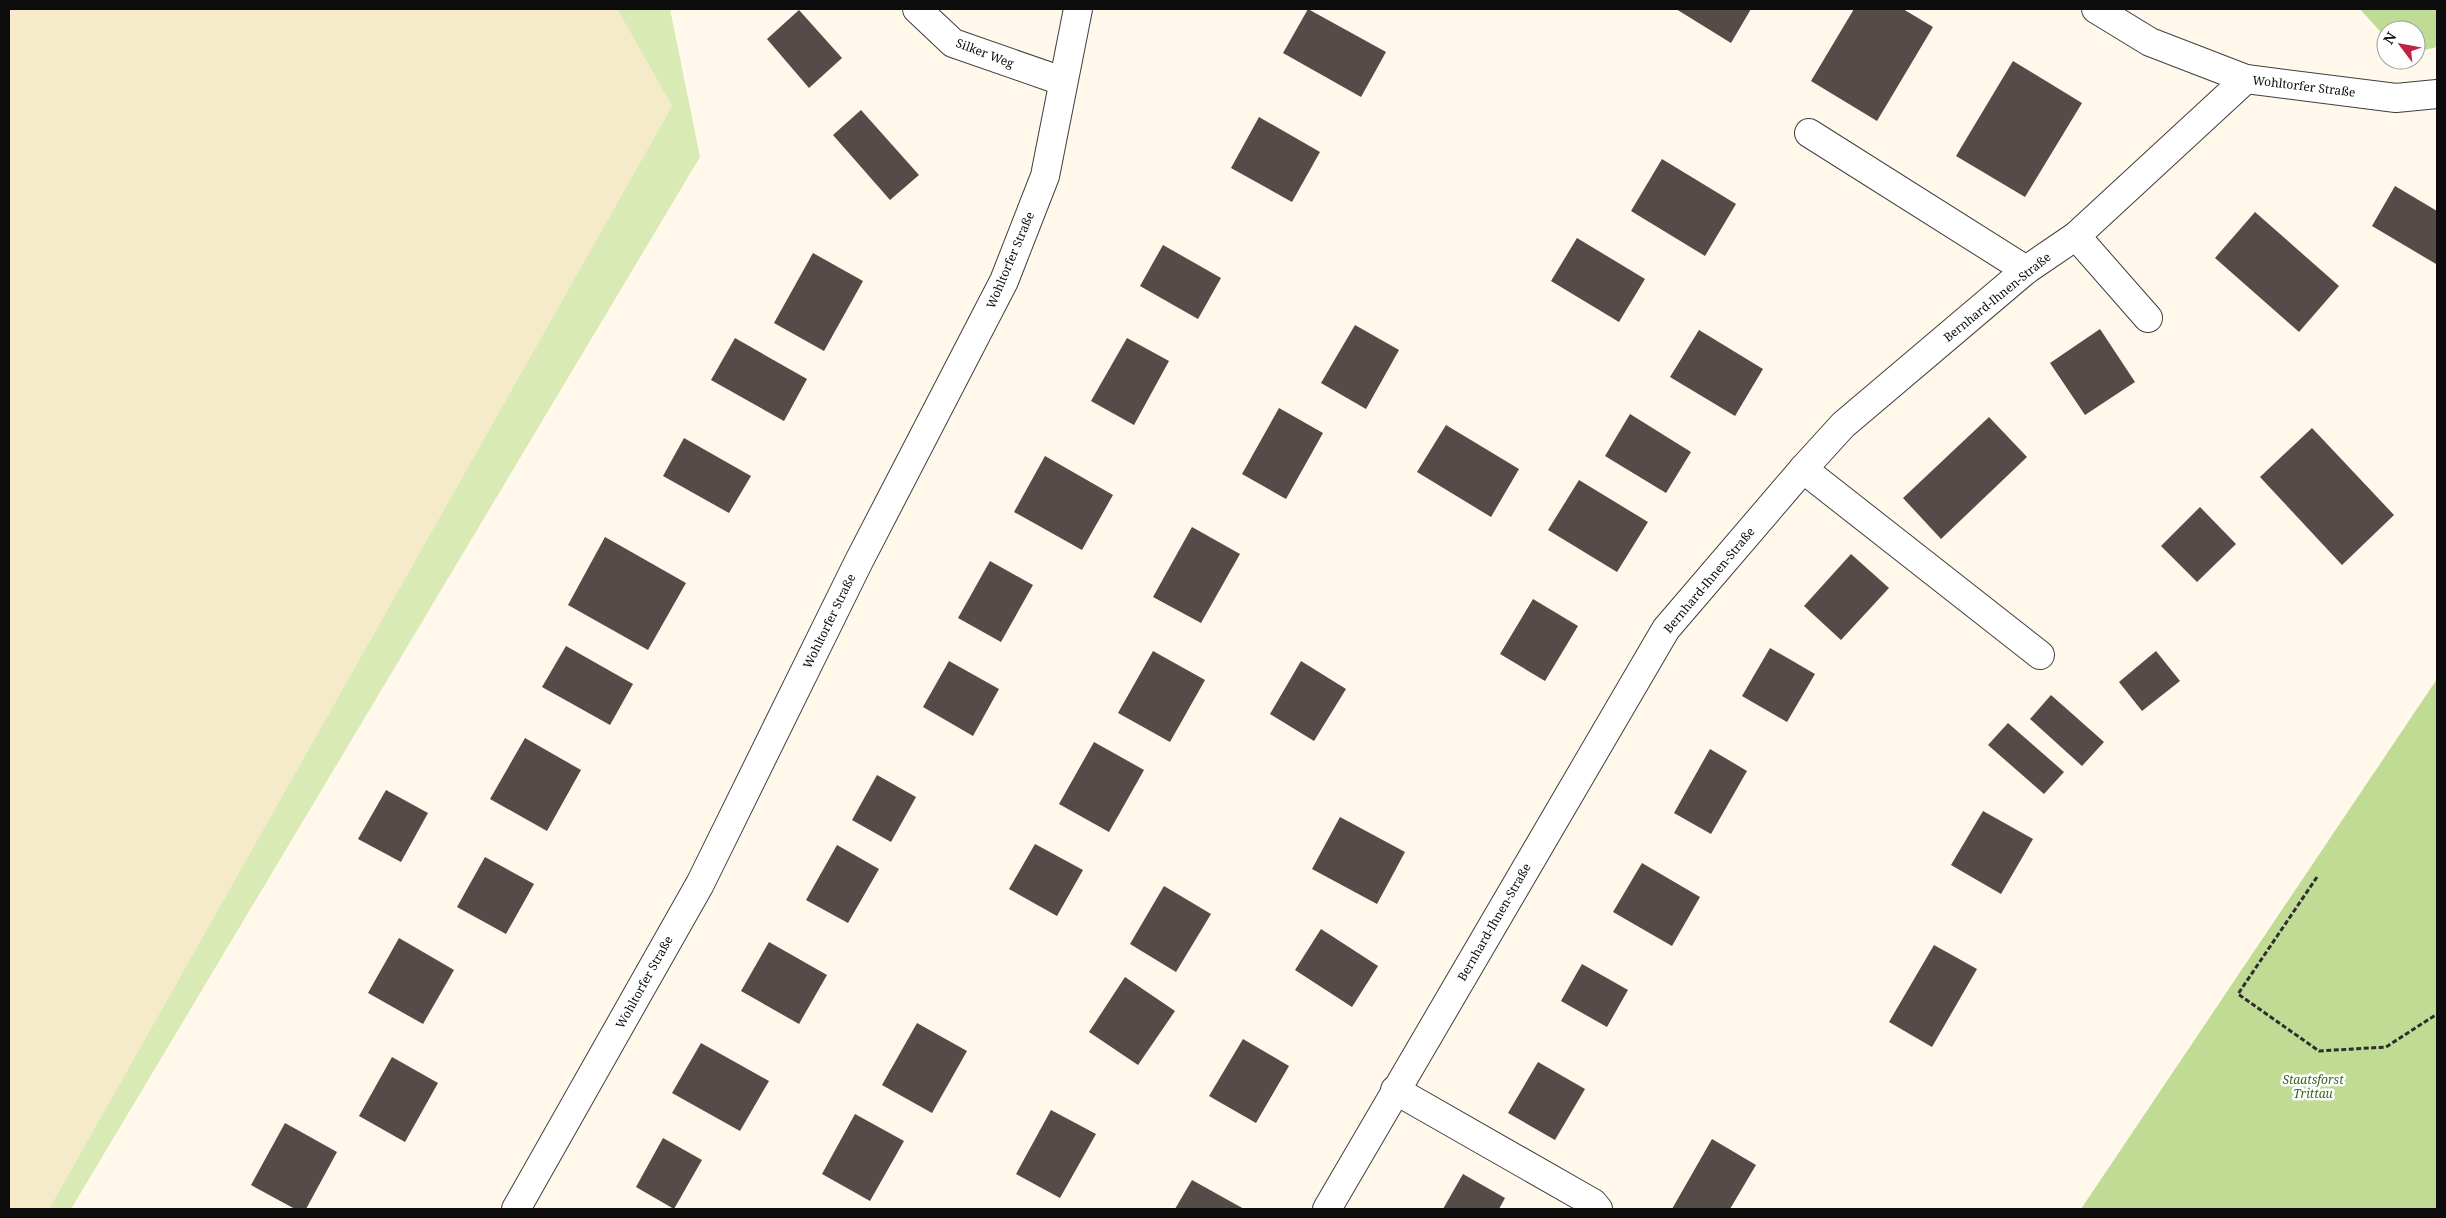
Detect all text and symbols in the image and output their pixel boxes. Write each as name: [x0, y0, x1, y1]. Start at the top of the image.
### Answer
north arrow: [2376, 20, 2426, 70]
text: N: [2379, 28, 2401, 48]
street label: Silker Weg: [954, 34, 1017, 72]
street label: Wohltorfer Straße: [2252, 71, 2356, 101]
street label: Wohltorfer Straße: [982, 209, 1038, 311]
street label: Bernhard-Ihnen-Straße: [1940, 248, 2054, 346]
street label: Bernhard-Ihnen-Straße: [1660, 523, 1758, 637]
street label: Wohltorfer Straße: [799, 571, 859, 671]
street label: Bernhard-Ihnen-Straße: [1453, 860, 1535, 984]
street label: Wohltorfer Straße: [611, 933, 677, 1031]
park label: Staatsforst Trittau: [2282, 1071, 2344, 1102]

